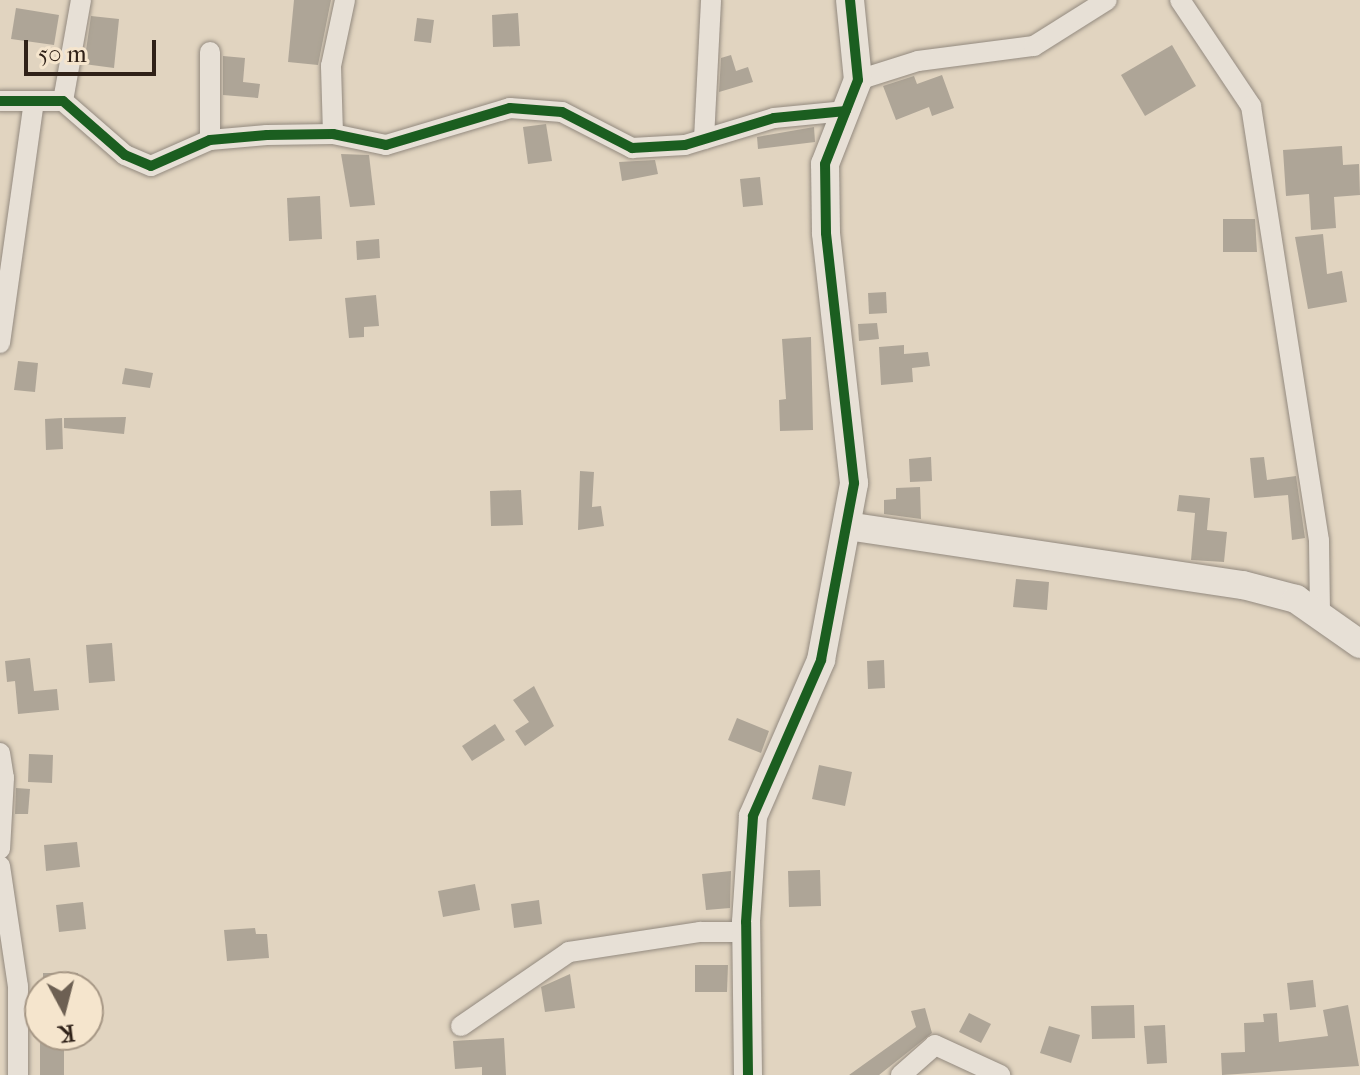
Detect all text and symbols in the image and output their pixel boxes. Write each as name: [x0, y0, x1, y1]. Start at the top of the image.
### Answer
scale bar: [28, 24, 160, 74]
text: 50 m: [38, 40, 87, 68]
north arrow: [24, 971, 104, 1051]
text: K: [57, 1019, 76, 1047]

